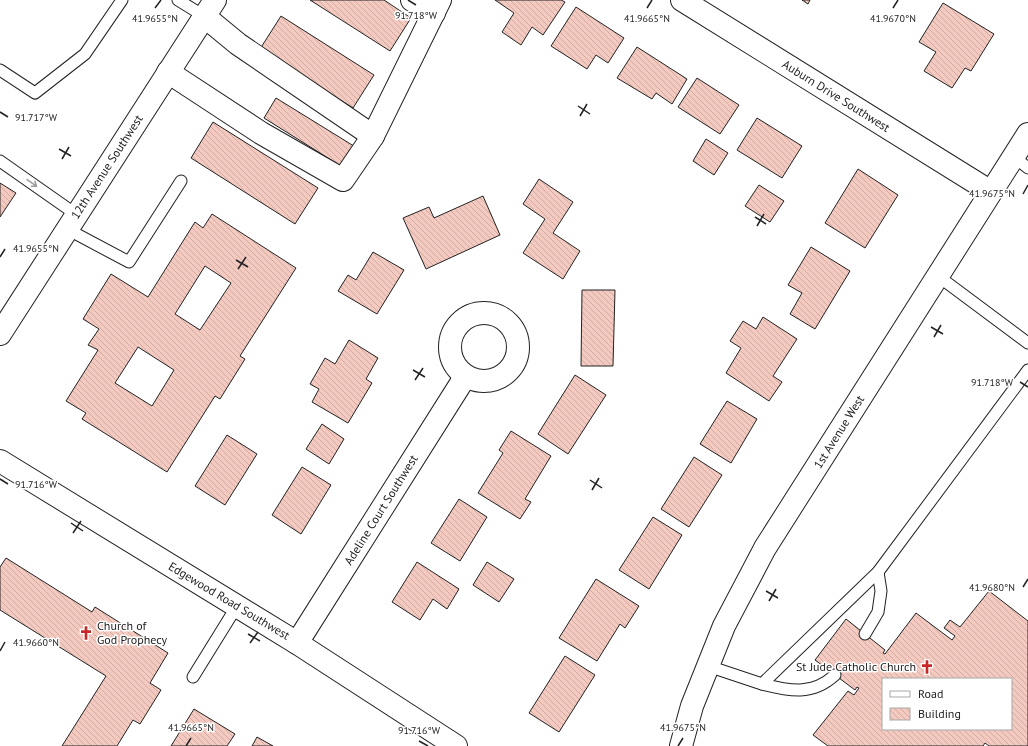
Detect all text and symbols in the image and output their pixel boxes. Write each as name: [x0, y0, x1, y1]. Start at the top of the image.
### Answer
text: 91.718°W: [395, 9, 438, 22]
text: 41.9655°N: [132, 12, 178, 25]
text: 41.9665°N: [624, 12, 670, 25]
text: 41.9670°N: [870, 12, 916, 25]
street label: Auburn Drive Southwest: [780, 56, 893, 135]
text: 91.717°W: [15, 111, 58, 124]
street label: 12th Avenue Southwest: [67, 112, 146, 222]
one-way arrow: [26, 179, 37, 187]
text: 41.9675°N: [969, 187, 1015, 200]
text: 41.9655°N: [13, 242, 59, 255]
text: 91.718°W: [971, 376, 1014, 389]
street label: 1st Avenue West: [810, 392, 867, 471]
street label: Adeline Court Southwest: [341, 452, 421, 568]
text: 91.716°W: [15, 478, 58, 491]
street label: Edgewood Road Southwest: [166, 558, 293, 643]
text: 41.9680°N: [969, 581, 1015, 594]
place label: Church of God Prophecy: [97, 618, 168, 647]
church icon: Church of God Prophecy: [78, 625, 94, 641]
text: 41.9660°N: [13, 636, 59, 649]
place label: St Jude Catholic Church: [796, 659, 916, 674]
church icon: St Jude Catholic Church: [919, 659, 935, 675]
legend: [882, 678, 1012, 730]
text: Road: [918, 686, 943, 701]
text: Building: [918, 706, 961, 721]
text: 41.9665°N: [168, 721, 214, 734]
text: 41.9675°N: [660, 721, 706, 734]
text: 91.716°W: [398, 724, 441, 737]

